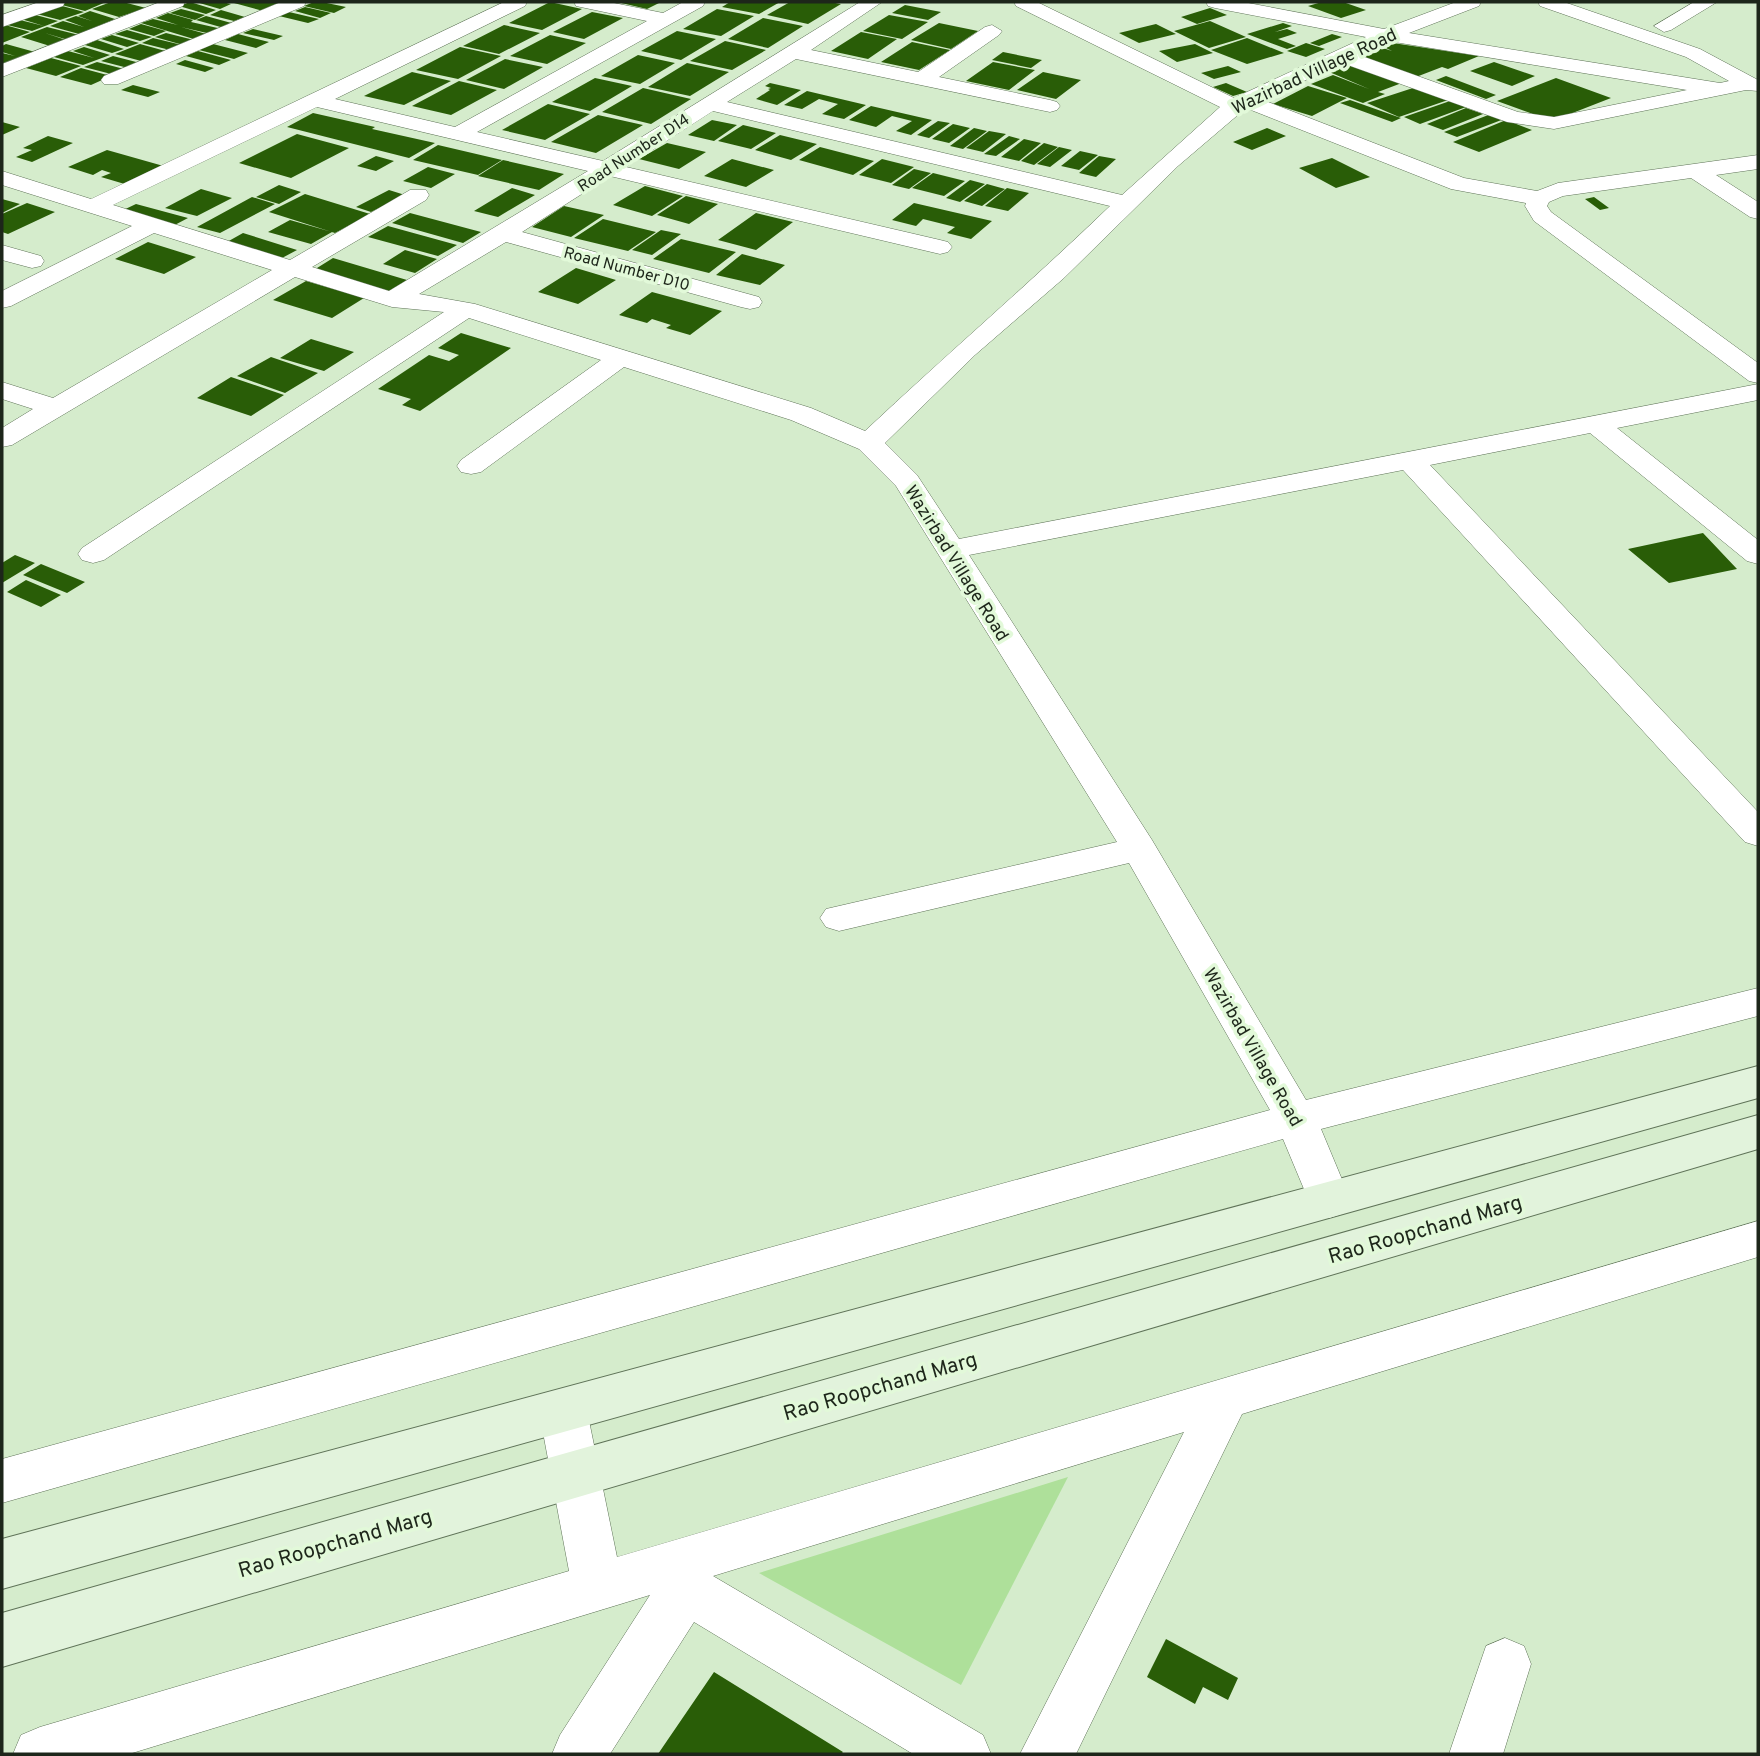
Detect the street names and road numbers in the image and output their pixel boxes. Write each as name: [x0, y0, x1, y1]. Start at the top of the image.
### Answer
street label: Wazirbad Village Road: [1228, 24, 1401, 121]
street label: Road Number D14: [574, 110, 694, 197]
street label: Road Number D10: [561, 243, 692, 296]
street label: Wazirbad Village Road: [898, 482, 1013, 646]
street label: Wazirbad Village Road: [1197, 964, 1307, 1131]
street label: Rao Roopchand Marg: [1325, 1190, 1526, 1271]
street label: Rao Roopchand Marg: [780, 1347, 981, 1428]
street label: Rao Roopchand Marg: [235, 1504, 436, 1585]

